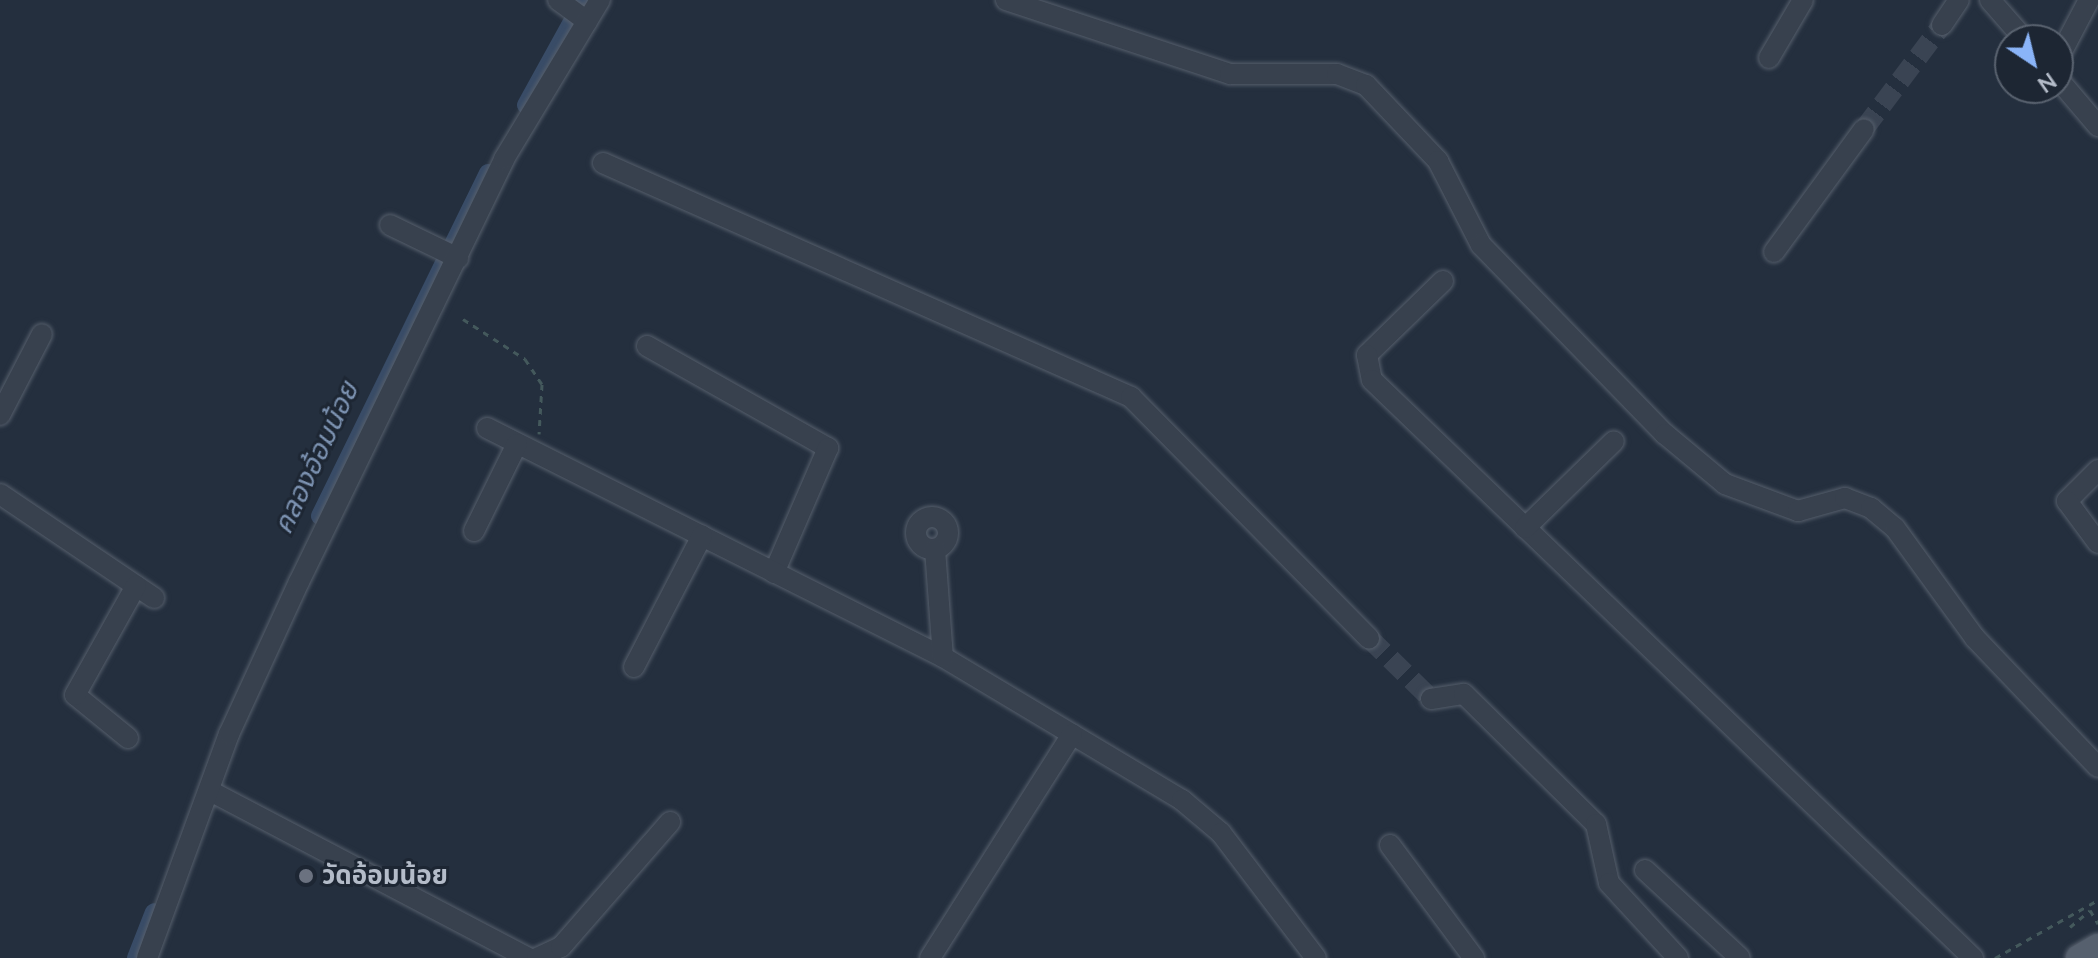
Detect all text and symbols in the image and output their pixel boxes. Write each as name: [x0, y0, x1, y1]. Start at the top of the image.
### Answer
north arrow: [1994, 24, 2074, 104]
text: N: [2031, 65, 2062, 99]
water label: คลองอ้อมน้อย: [266, 377, 366, 539]
place label: วัดอ้อมน้อย: [322, 860, 448, 892]
marker: วัดอ้อมน้อย: [297, 867, 315, 885]

